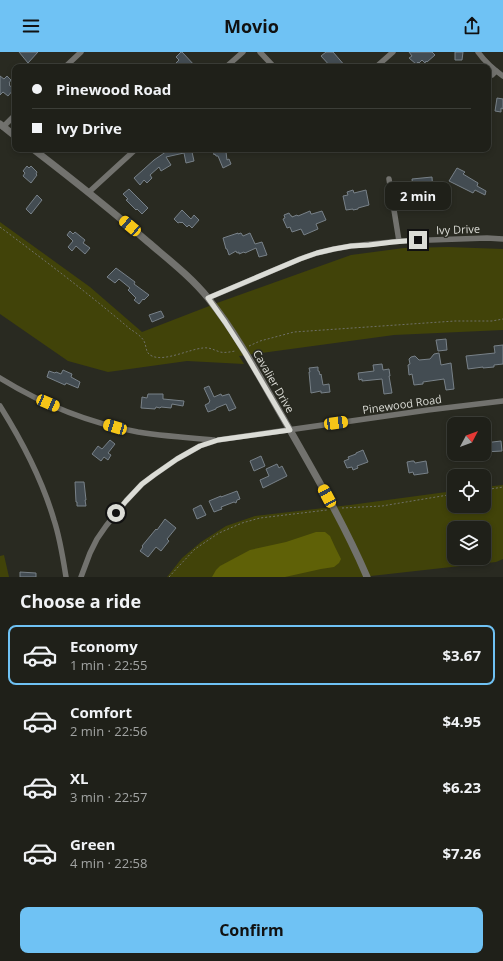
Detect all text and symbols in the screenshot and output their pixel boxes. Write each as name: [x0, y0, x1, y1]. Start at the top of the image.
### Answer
text: Movio: [224, 14, 279, 38]
icon: menu: [20, 15, 42, 37]
icon: share: [461, 15, 483, 37]
text: Pinewood Road: [56, 79, 171, 99]
text: Ivy Drive: [56, 118, 122, 138]
callout: 2 min: [385, 182, 451, 210]
text: 2 min: [400, 187, 436, 205]
car: [117, 214, 143, 238]
street label: Ivy Drive: [436, 221, 480, 237]
route end: [409, 231, 427, 249]
street label: Cavalier Drive: [250, 347, 298, 415]
street label: Pinewood Road: [361, 391, 443, 417]
car: [35, 393, 61, 413]
car: [323, 415, 349, 431]
north arrow: [447, 417, 491, 461]
map controls: [447, 417, 491, 565]
car: [102, 418, 128, 436]
button: locate: [447, 469, 491, 513]
car: [316, 483, 338, 509]
route start: [107, 504, 125, 522]
button: layers: [447, 521, 491, 565]
text: Choose a ride: [20, 589, 141, 613]
text: Economy: [70, 636, 138, 656]
icon: car: [22, 637, 58, 673]
text: $3.67: [442, 645, 481, 665]
text: 1 min · 22:55: [70, 656, 147, 674]
text: Comfort: [70, 702, 132, 722]
icon: car: [22, 703, 58, 739]
text: $4.95: [442, 711, 481, 731]
text: 2 min · 22:56: [70, 722, 147, 740]
text: XL: [70, 768, 88, 788]
icon: car: [22, 769, 58, 805]
text: $6.23: [442, 777, 481, 797]
text: 3 min · 22:57: [70, 788, 147, 806]
text: Green: [70, 834, 115, 854]
icon: car: [22, 835, 58, 871]
text: $7.26: [442, 843, 481, 863]
text: 4 min · 22:58: [70, 854, 147, 872]
button: Confirm: [20, 907, 483, 953]

